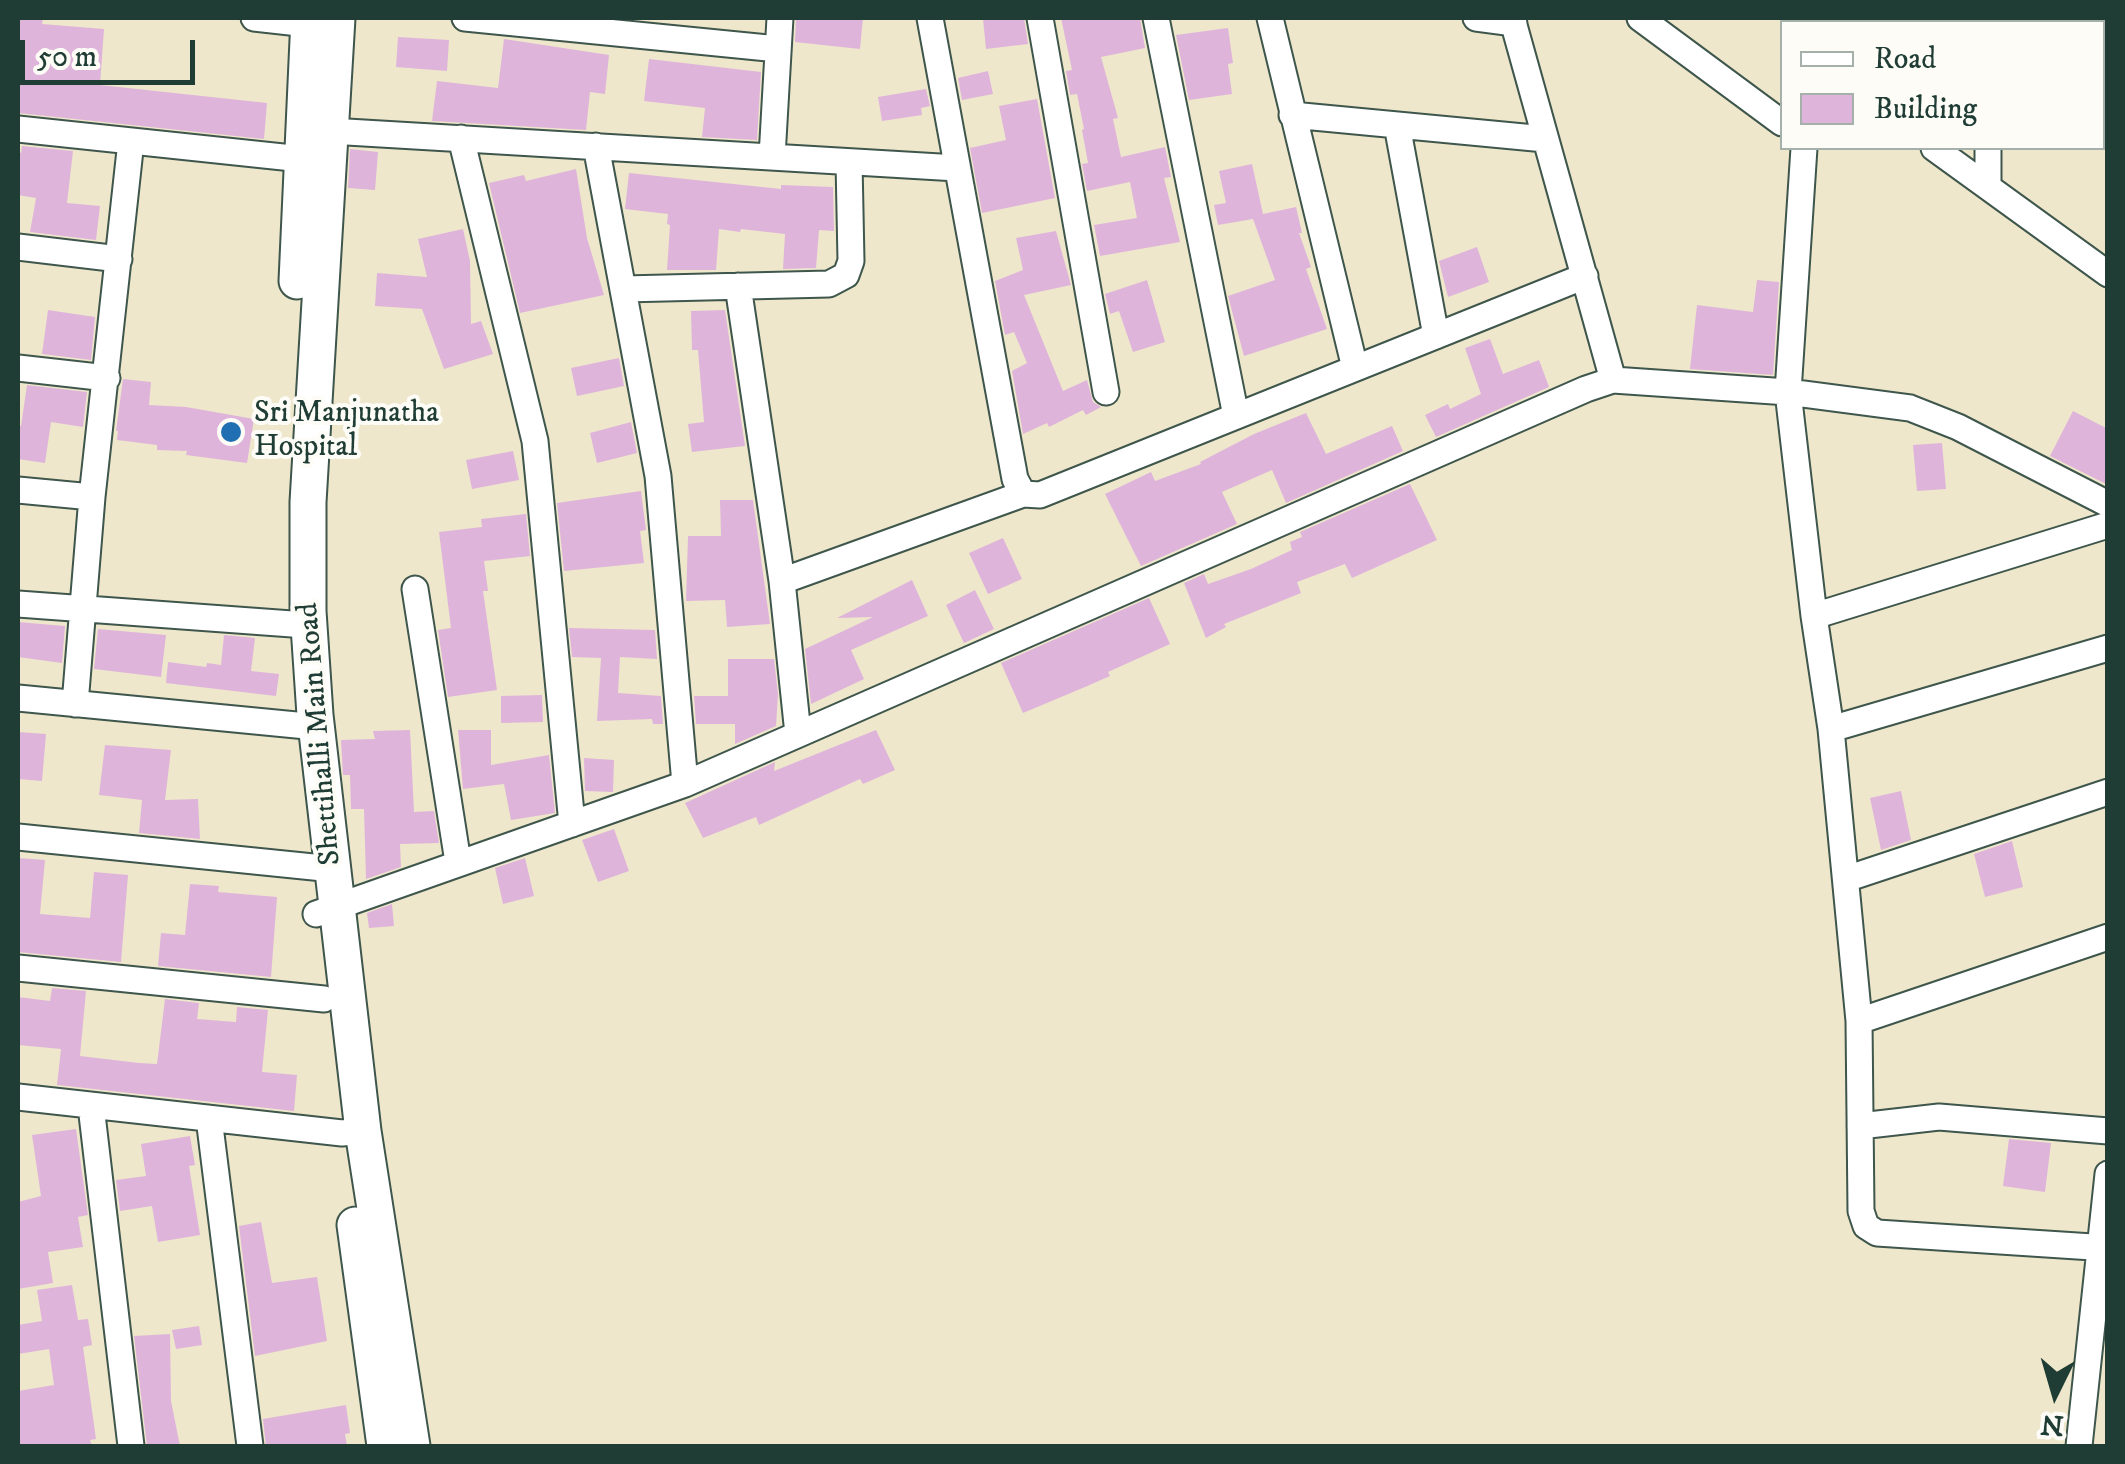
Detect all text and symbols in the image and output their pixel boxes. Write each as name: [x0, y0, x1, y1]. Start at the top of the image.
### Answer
scale bar: [25, 20, 200, 82]
legend: [1780, 20, 2105, 150]
text: 50 m: [37, 39, 97, 76]
text: Road: [1874, 41, 1936, 78]
text: Building: [1874, 91, 1977, 128]
place label: Sri Manjunatha Hospital: [254, 397, 439, 468]
marker: Sri Manjunatha Hospital: [218, 419, 244, 445]
street label: Shettihalli Main Road: [292, 601, 350, 867]
north arrow: [2005, 1344, 2105, 1444]
text: N: [2039, 1406, 2065, 1443]

